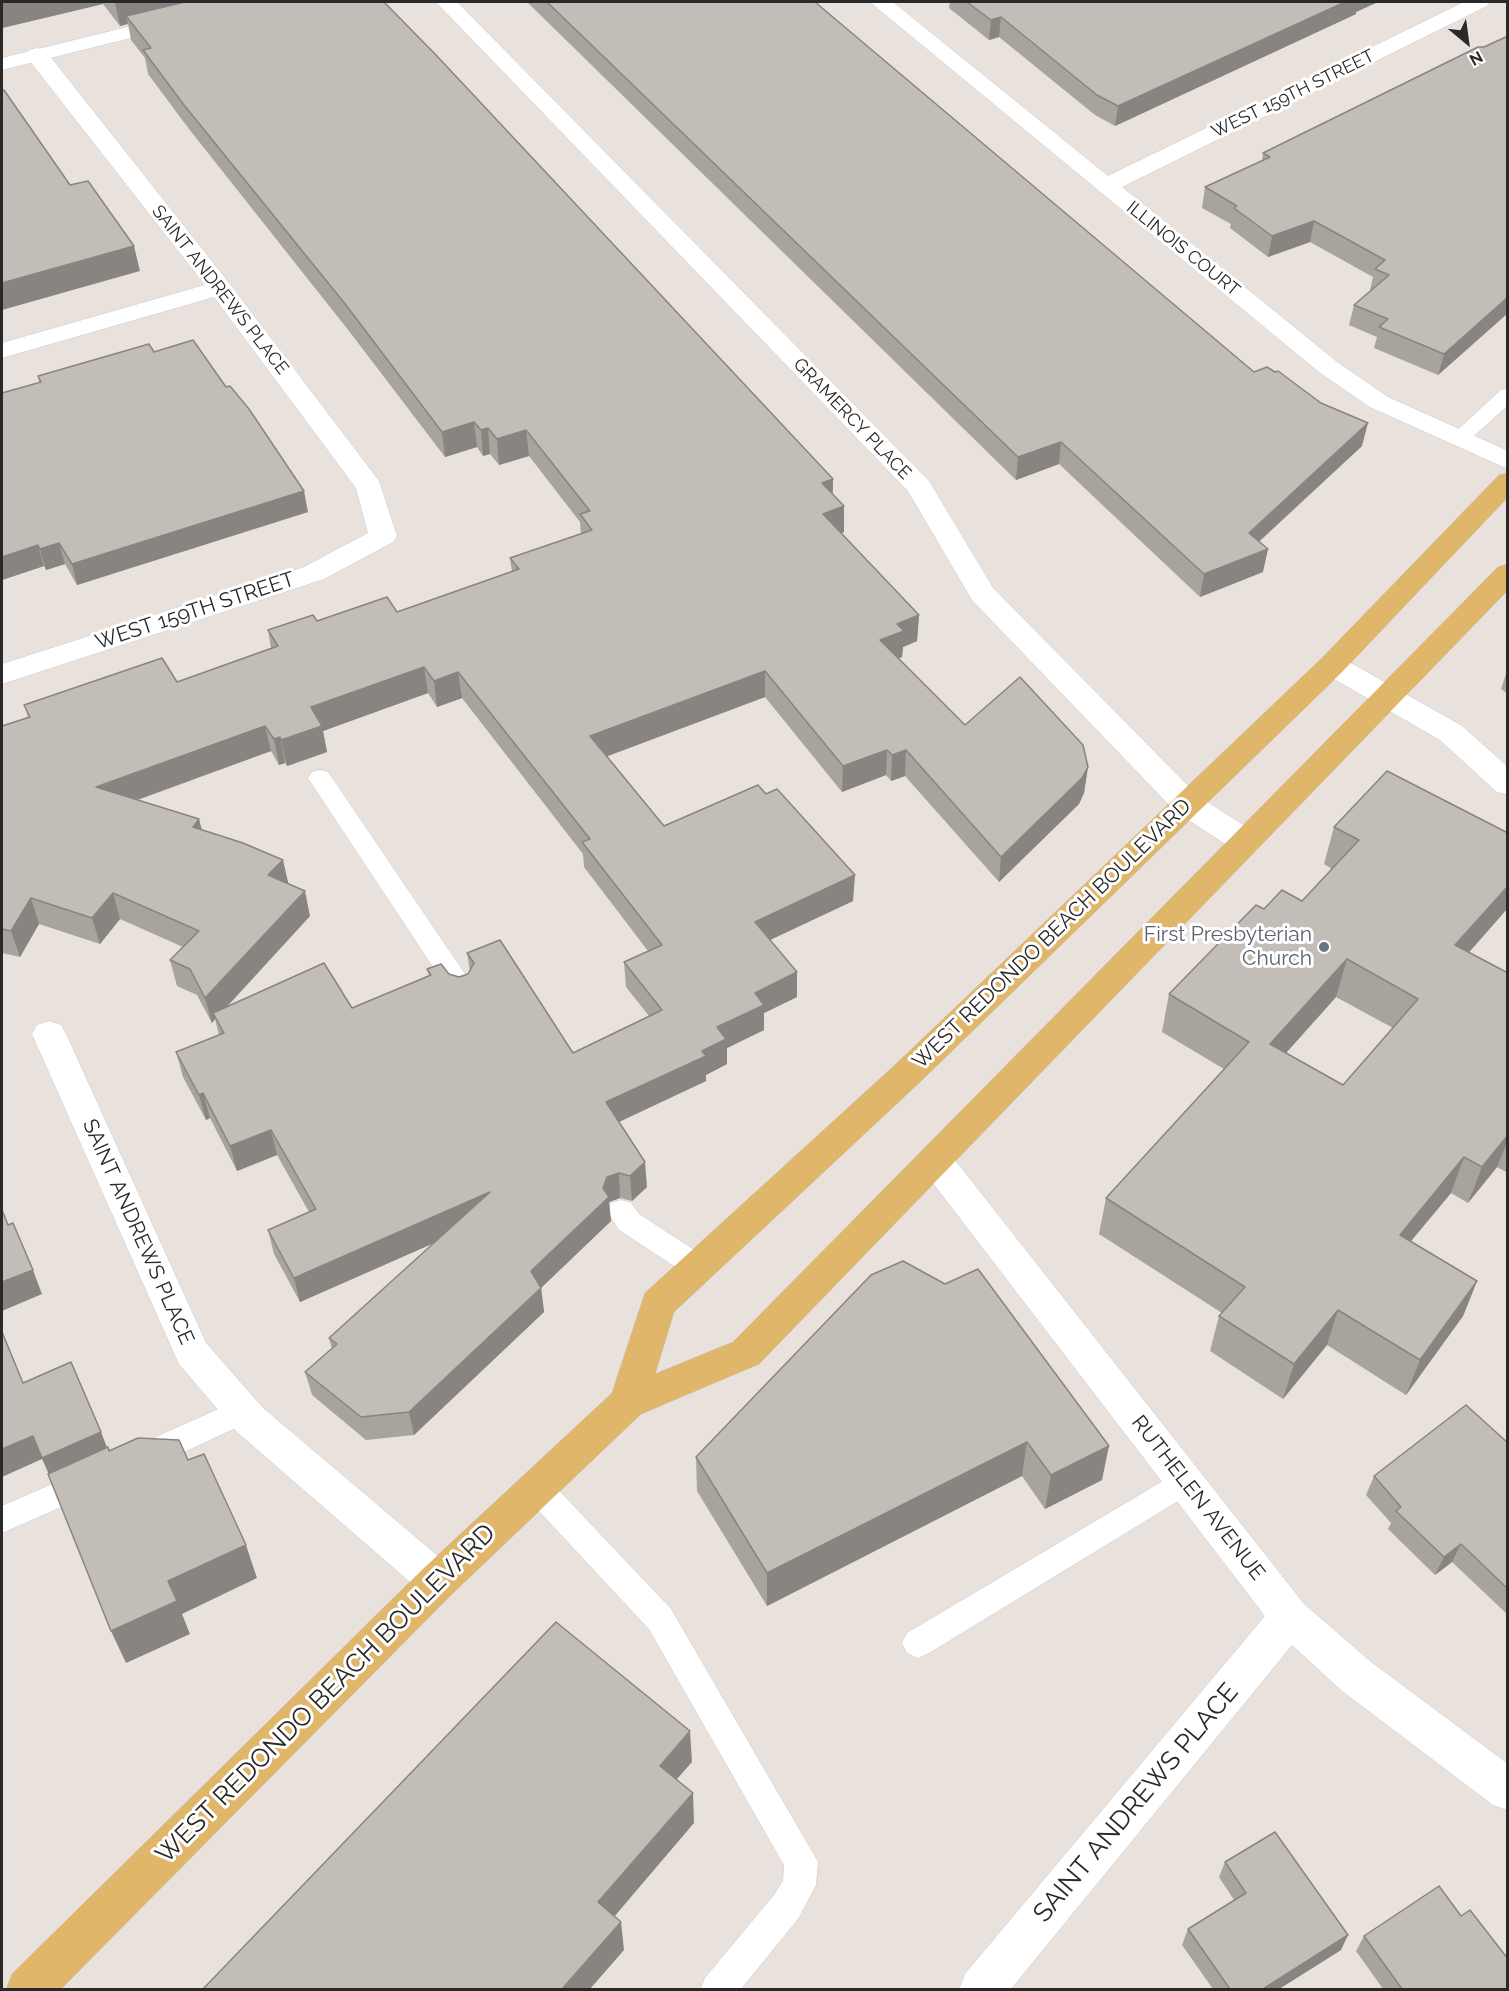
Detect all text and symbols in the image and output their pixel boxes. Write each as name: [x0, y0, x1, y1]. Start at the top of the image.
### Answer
north arrow: [1437, 12, 1497, 72]
street label: WEST 159TH STREET: [1208, 45, 1378, 143]
text: N: [1466, 47, 1486, 69]
street label: ILLINOIS COURT: [1122, 197, 1244, 301]
street label: SAINT ANDREWS PLACE: [147, 201, 293, 379]
street label: GRAMERCY PLACE: [789, 354, 915, 484]
street label: WEST 159TH STREET: [92, 567, 298, 655]
street label: WEST REDONDO BEACH BOULEVARD: [907, 794, 1197, 1074]
place label: First Presbyterian Church: [1144, 922, 1312, 972]
marker: First Presbyterian Church: [1317, 940, 1331, 954]
street label: SAINT ANDREWS PLACE: [77, 1115, 199, 1349]
street label: RUTHELEN AVENUE: [1126, 1411, 1270, 1585]
street label: WEST REDONDO BEACH BOULEVARD: [150, 1518, 502, 1870]
street label: SAINT ANDREWS PLACE: [1027, 1677, 1245, 1929]

